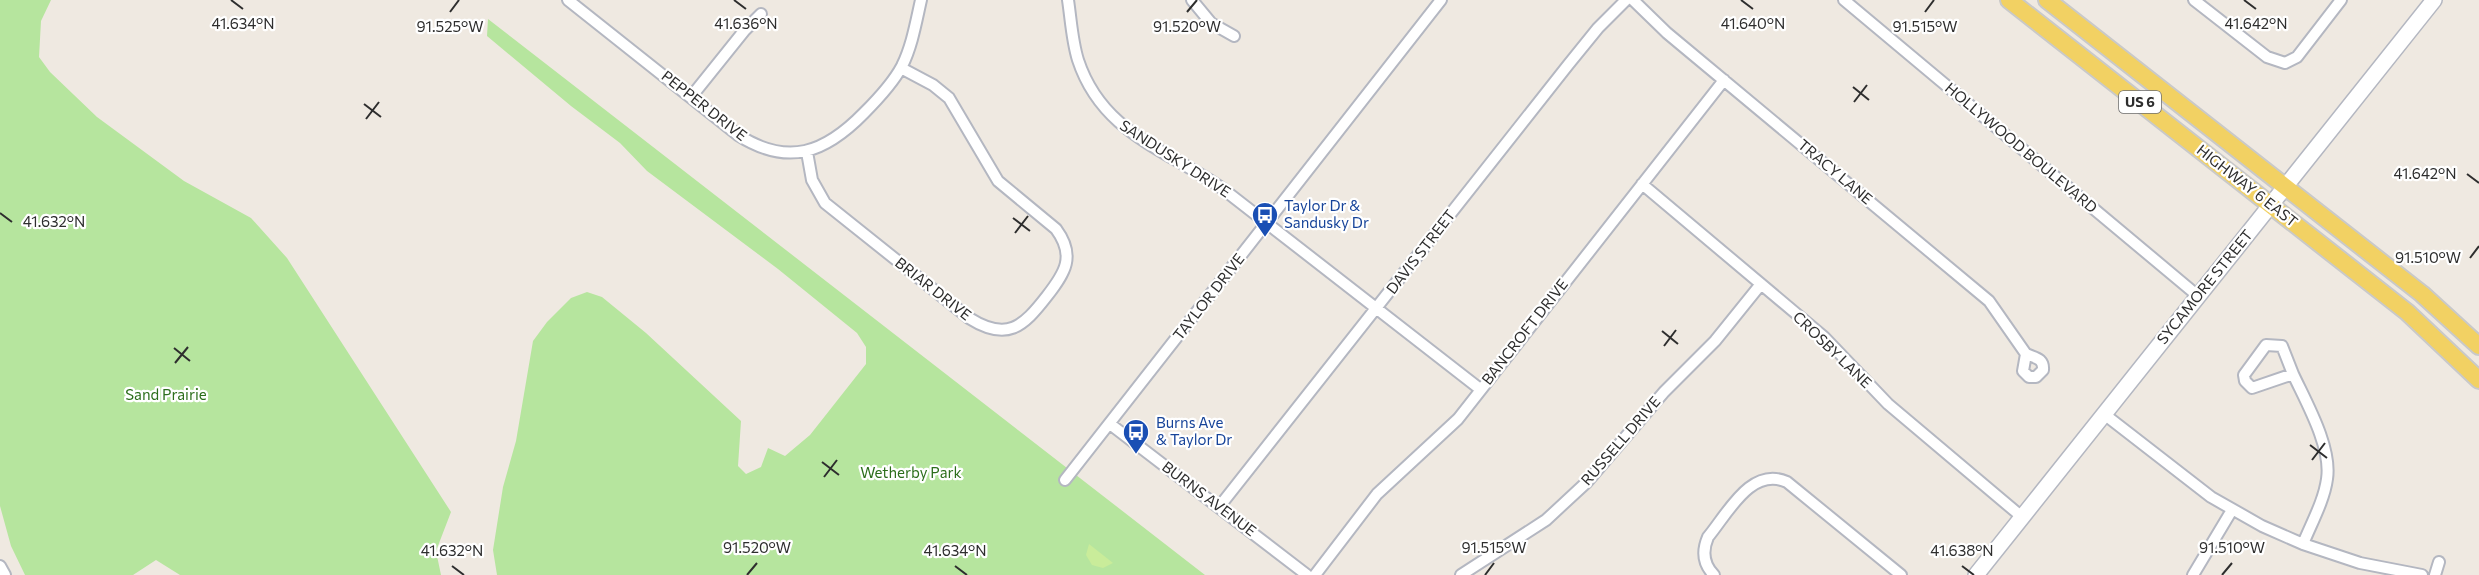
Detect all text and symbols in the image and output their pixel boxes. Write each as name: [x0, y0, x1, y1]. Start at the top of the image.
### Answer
text: 41.634°N: [211, 14, 275, 32]
text: 41.636°N: [714, 14, 778, 32]
text: 41.640°N: [1721, 14, 1785, 32]
text: 41.642°N: [2225, 14, 2287, 32]
text: 91.525°W: [417, 17, 483, 35]
text: 91.520°W: [1153, 17, 1221, 35]
text: 91.515°W: [1892, 17, 1958, 35]
street label: PEPPER DRIVE: [658, 66, 751, 144]
street label: HOLLYWOOD BOULEVARD: [1942, 78, 2101, 216]
road number: US 6: [2119, 91, 2161, 113]
street label: SANDUSKY DRIVE: [1117, 116, 1234, 201]
street label: TRACY LANE: [1795, 135, 1877, 208]
street label: HIGHWAY 6 EAST: [2194, 140, 2302, 230]
text: 41.642°N: [2394, 164, 2456, 182]
place label: Taylor Dr & Sandusky Dr: [1284, 196, 1369, 231]
bus stop icon: Taylor Dr & Sandusky Dr: [1250, 200, 1280, 238]
street label: DAVIS STREET: [1382, 205, 1459, 297]
text: 41.632°N: [23, 212, 85, 230]
street label: SYCAMORE STREET: [2152, 225, 2256, 347]
text: 91.510°W: [2395, 248, 2461, 266]
street label: TAYLOR DRIVE: [1169, 249, 1248, 343]
street label: BRIAR DRIVE: [892, 253, 975, 324]
street label: BANCROFT DRIVE: [1477, 275, 1571, 388]
street label: CROSBY LANE: [1790, 307, 1876, 391]
park label: Sand Prairie: [125, 385, 207, 403]
street label: RUSSELL DRIVE: [1577, 392, 1664, 488]
place label: Burns Ave & Taylor Dr: [1156, 413, 1232, 448]
bus stop icon: Burns Ave & Taylor Dr: [1121, 417, 1151, 455]
street label: BURNS AVENUE: [1159, 457, 1260, 540]
park label: Wetherby Park: [860, 463, 962, 481]
text: 91.520°W: [723, 538, 791, 556]
text: 91.515°W: [1461, 538, 1527, 556]
text: 91.510°W: [2199, 538, 2265, 556]
text: 41.632°N: [421, 541, 483, 559]
text: 41.634°N: [923, 541, 987, 559]
text: 41.638°N: [1930, 541, 1994, 559]

